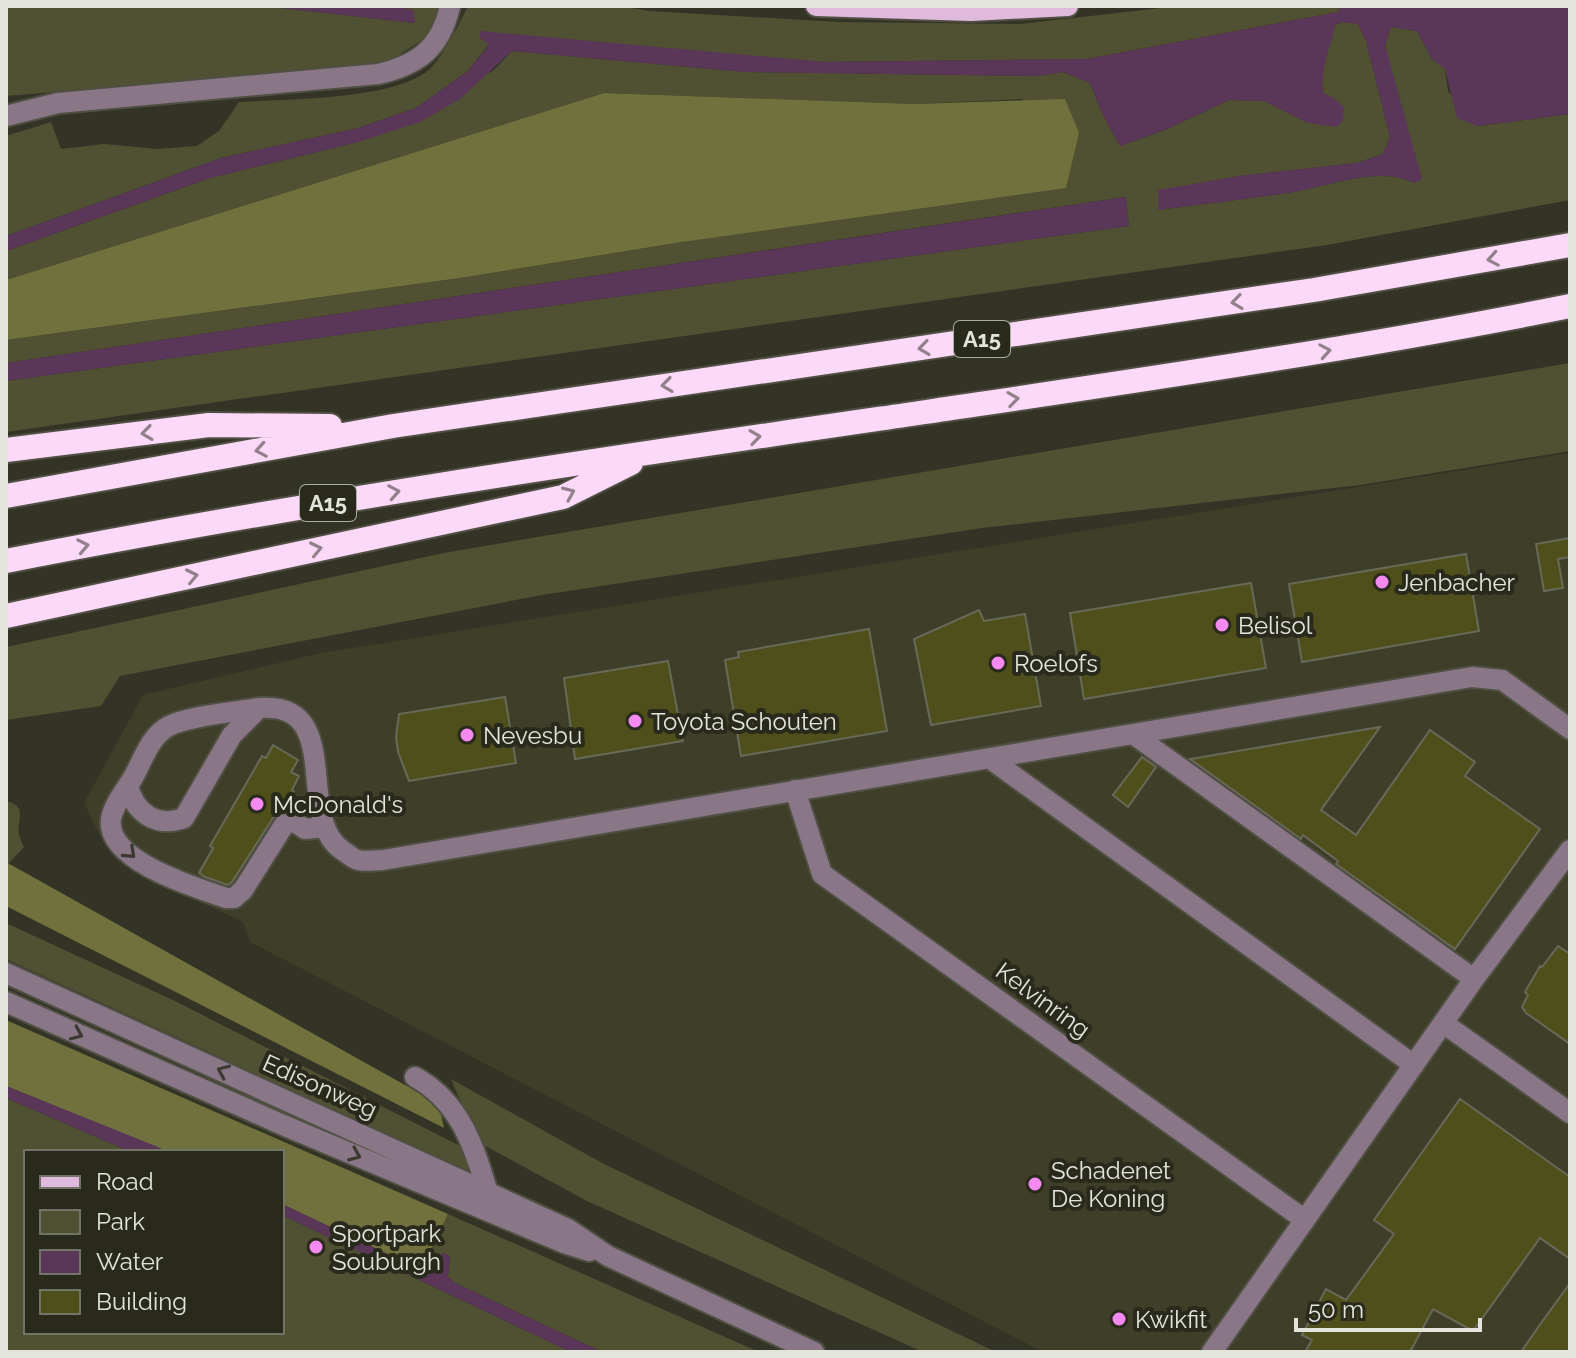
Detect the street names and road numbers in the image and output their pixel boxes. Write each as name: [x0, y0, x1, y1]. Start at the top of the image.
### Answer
road number: A15: [954, 321, 1010, 357]
road number: A15: [300, 485, 356, 521]
street label: Kelvinring: [990, 956, 1096, 1044]
street label: Edisonweg: [258, 1048, 382, 1124]

